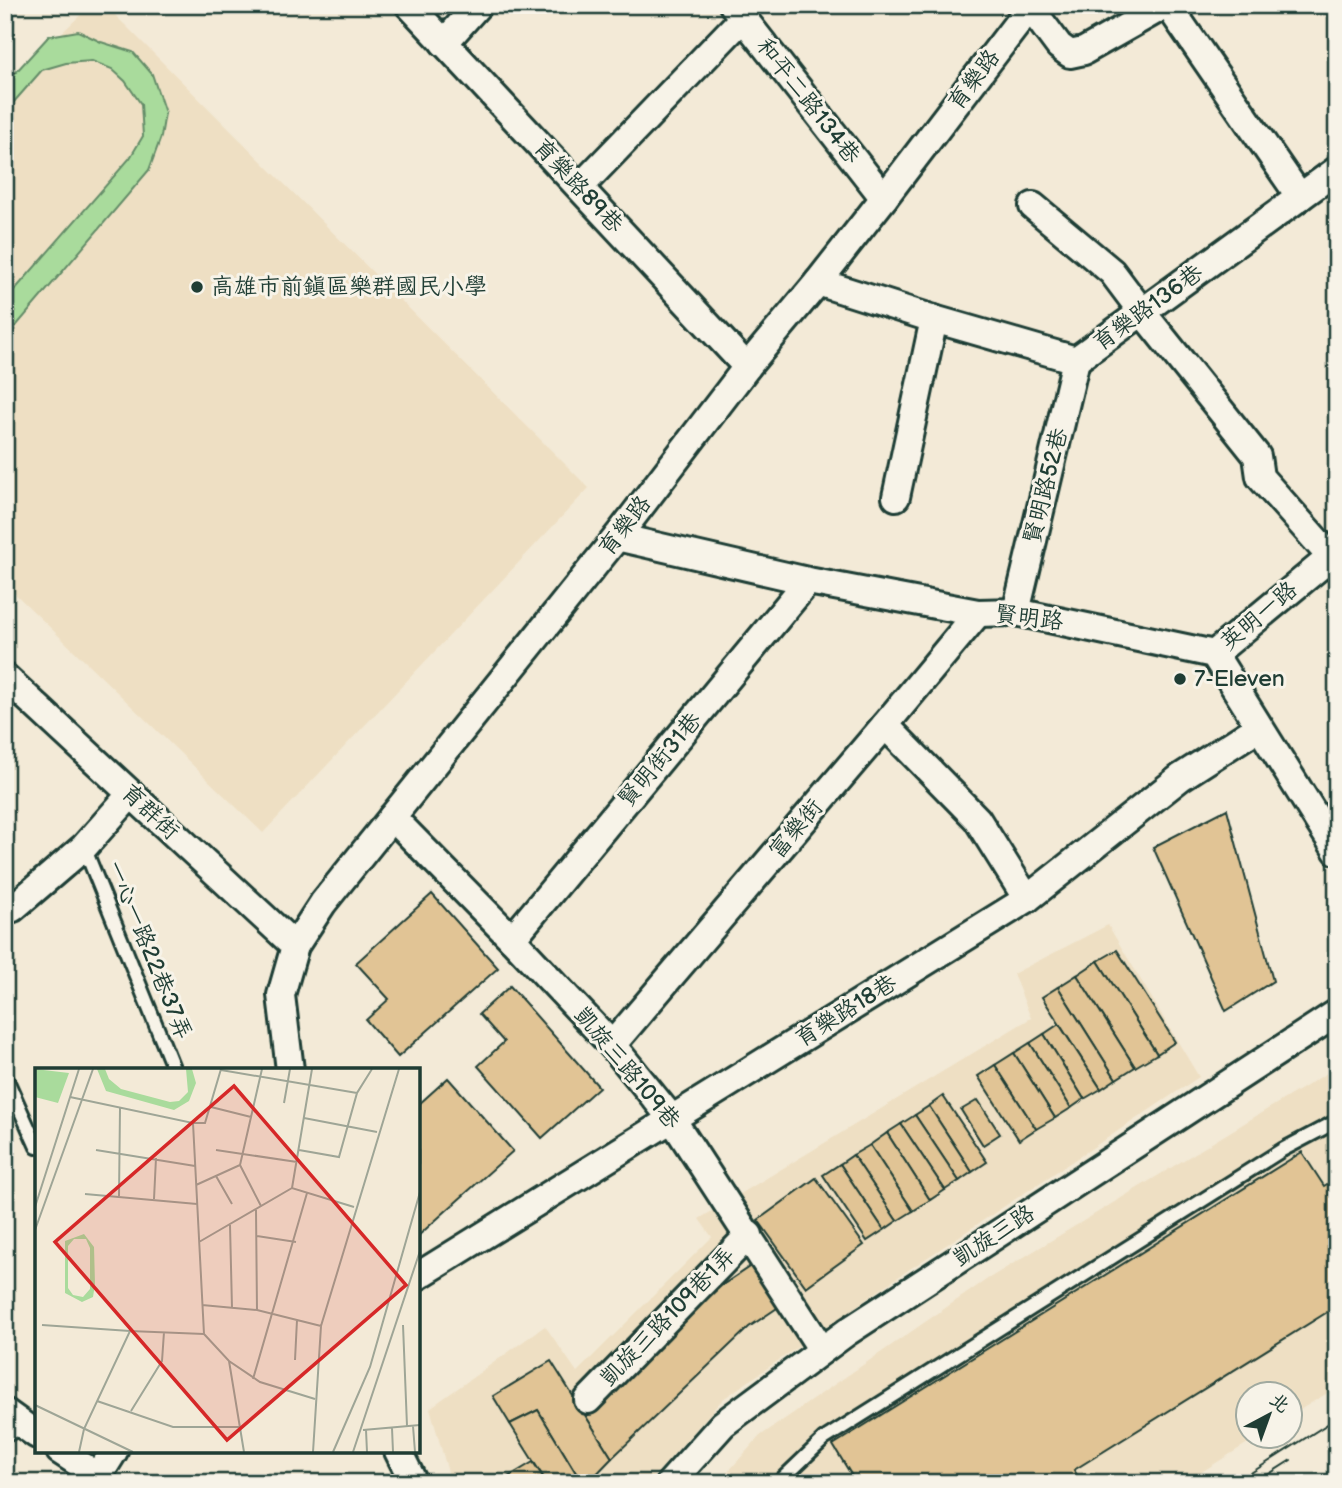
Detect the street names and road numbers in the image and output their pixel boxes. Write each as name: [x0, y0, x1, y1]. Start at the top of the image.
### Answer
street label: 和平二路134巷: [750, 32, 866, 170]
street label: 育樂路: [942, 44, 1006, 116]
street label: 育樂路89巷: [527, 133, 629, 240]
street label: 育樂路136巷: [1088, 258, 1209, 357]
street label: 賢明路52巷: [1018, 424, 1074, 547]
street label: 育樂路: [593, 490, 657, 562]
street label: 英明一路: [1215, 576, 1303, 656]
street label: 賢明路: [993, 600, 1065, 636]
street label: 賢明街31巷: [612, 706, 708, 813]
street label: 育群街: [115, 778, 185, 846]
street label: 富樂街: [763, 794, 829, 864]
street label: 一心一路22巷37弄: [100, 856, 198, 1044]
street label: 育樂路18巷: [790, 968, 903, 1053]
street label: 凱旋三路109巷: [568, 1001, 687, 1135]
street label: 凱旋三路: [948, 1199, 1040, 1273]
street label: 凱旋三路109巷1弄: [594, 1242, 742, 1392]

